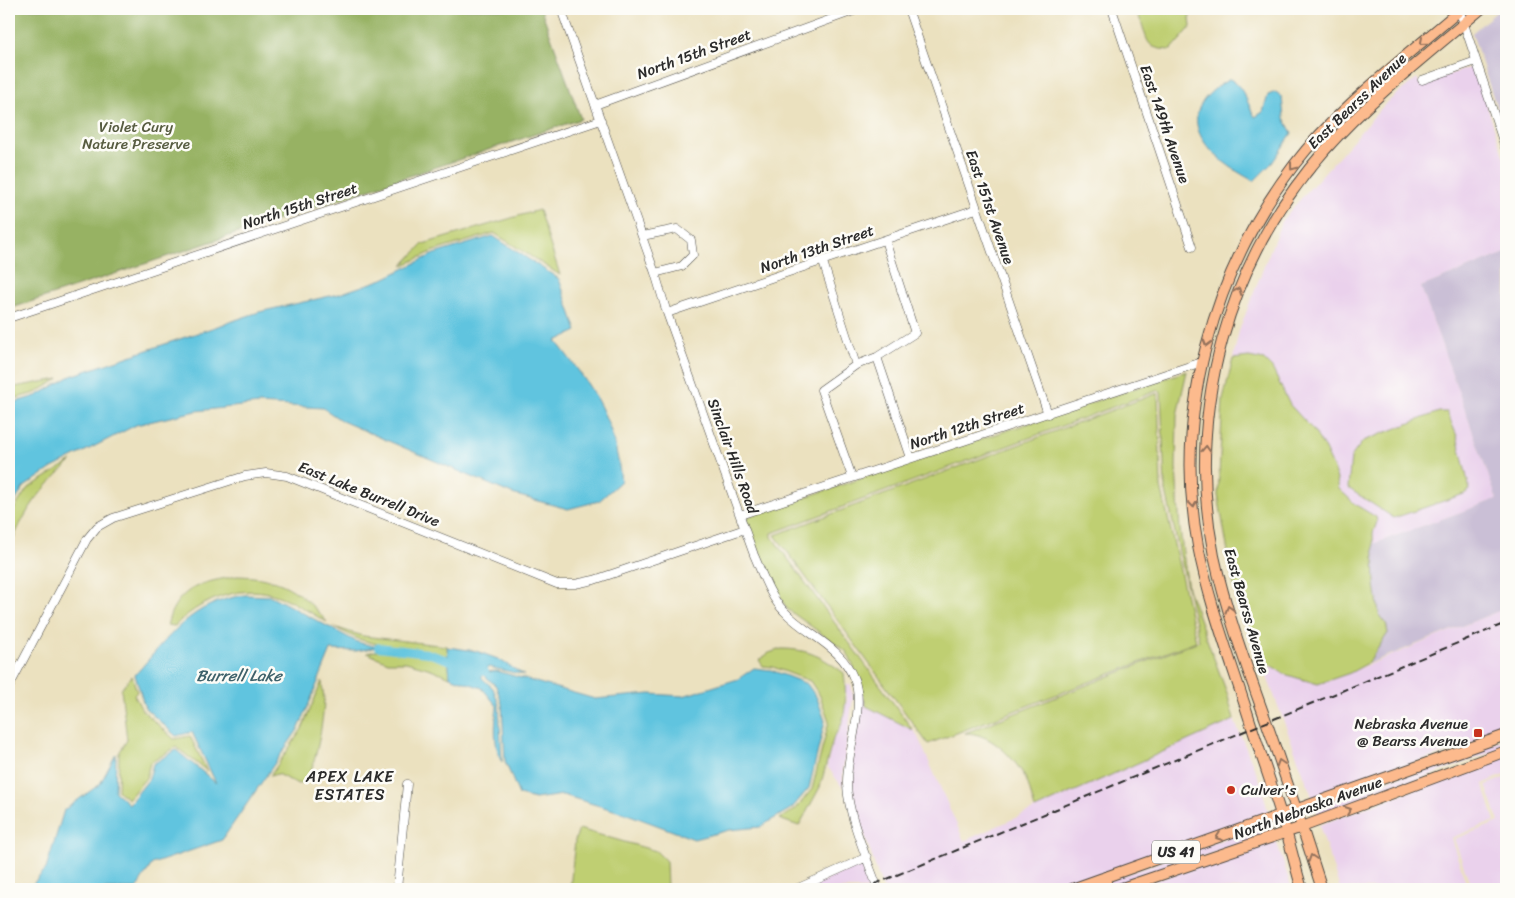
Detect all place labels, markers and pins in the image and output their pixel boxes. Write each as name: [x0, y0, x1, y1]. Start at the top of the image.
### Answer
place label: Nebraska Avenue @ Bearss Avenue: [1354, 711, 1468, 754]
marker: Nebraska Avenue @ Bearss Avenue: [1472, 727, 1484, 739]
place label: Culver's: [1241, 777, 1296, 803]
marker: Culver's: [1225, 784, 1237, 796]

